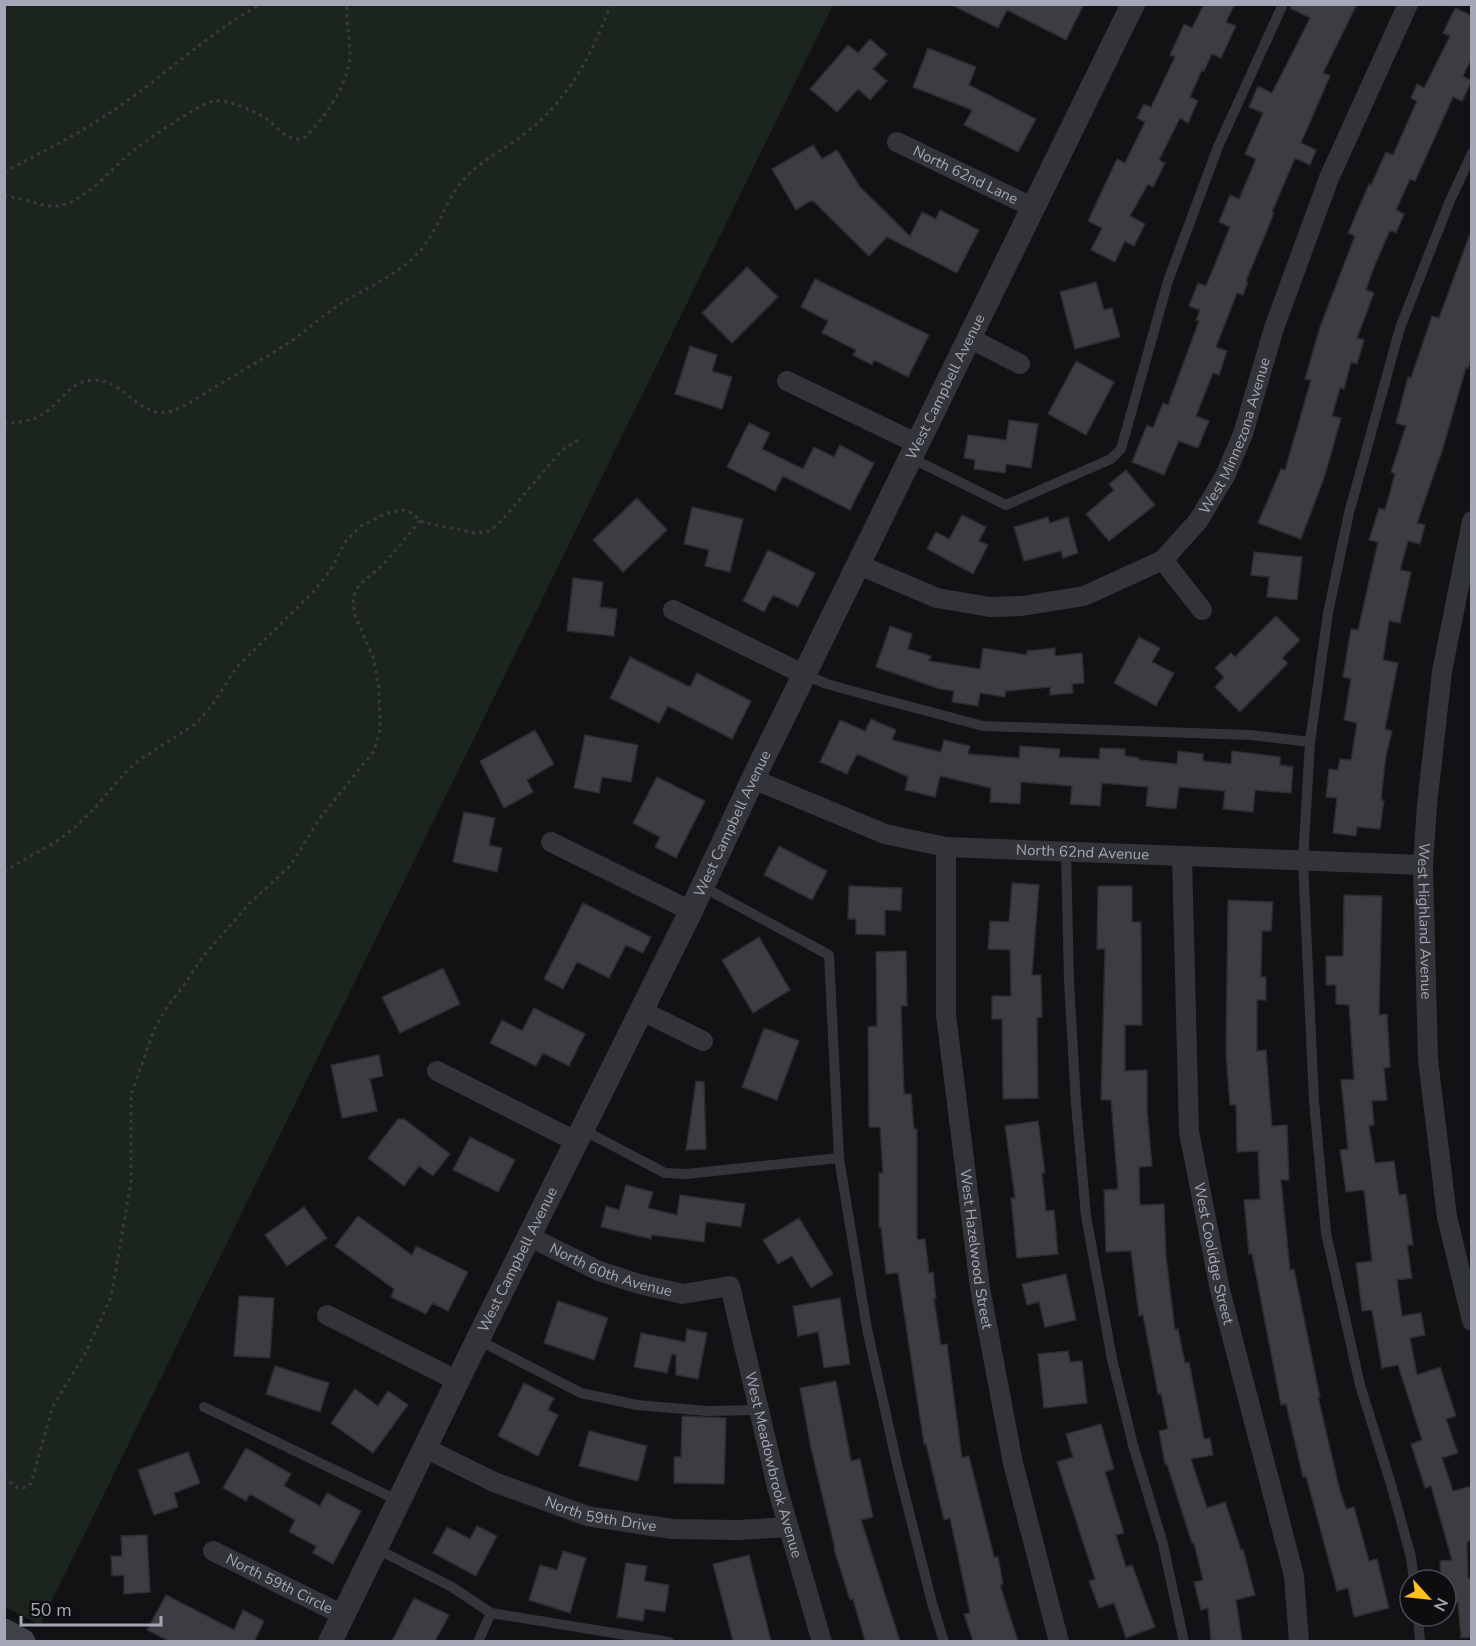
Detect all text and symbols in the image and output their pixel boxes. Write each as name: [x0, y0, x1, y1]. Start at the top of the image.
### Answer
street label: North 62nd Lane: [909, 141, 1021, 209]
street label: West Campbell Avenue: [901, 311, 990, 463]
street label: West Minnezona Avenue: [1194, 355, 1275, 518]
street label: West Campbell Avenue: [689, 747, 776, 900]
street label: North 62nd Avenue: [1016, 840, 1149, 865]
street label: West Highland Avenue: [1413, 842, 1436, 1000]
street label: West Hazelwood Street: [955, 1168, 998, 1331]
street label: West Coolidge Street: [1189, 1181, 1239, 1327]
street label: West Campbell Avenue: [473, 1183, 562, 1336]
street label: North 60th Avenue: [546, 1238, 674, 1301]
street label: West Meadowbrook Avenue: [740, 1370, 807, 1560]
street label: North 59th Drive: [542, 1491, 658, 1536]
street label: North 59th Circle: [223, 1549, 336, 1618]
north arrow: [1398, 1568, 1458, 1628]
scale bar: [21, 1589, 160, 1627]
text: N: [1428, 1594, 1453, 1615]
text: 50 m: [30, 1598, 72, 1622]

